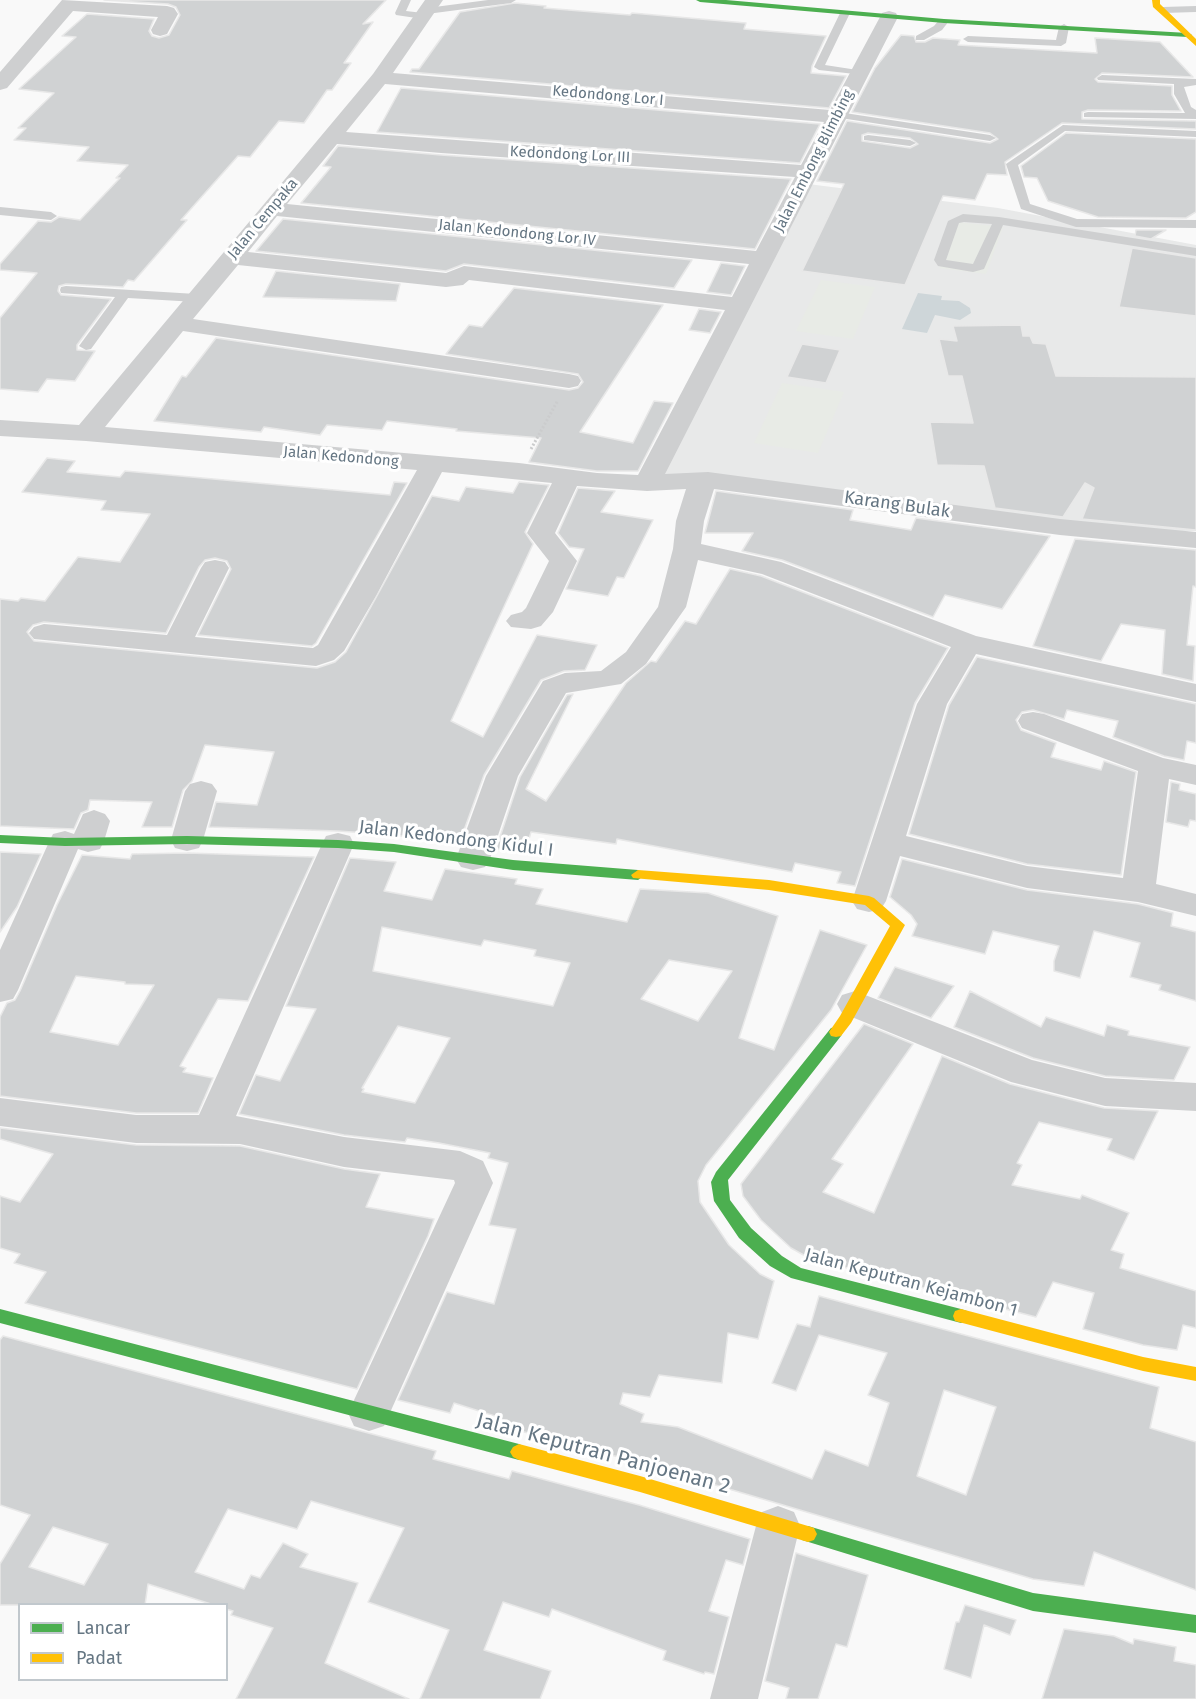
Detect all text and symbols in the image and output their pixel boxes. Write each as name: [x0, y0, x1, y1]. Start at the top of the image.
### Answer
street label: Kedondong Lor I: [552, 82, 664, 110]
street label: Jalan Embong Blimbing: [770, 87, 858, 235]
street label: Kedondong Lor III: [509, 143, 631, 167]
street label: Jalan Cempaka: [224, 175, 302, 263]
street label: Jalan Kedondong Lor IV: [438, 216, 596, 250]
street label: Jalan Kedondong: [283, 443, 399, 471]
street label: Karang Bulak: [843, 487, 951, 523]
street label: Jalan Kedondong Kidul I: [358, 816, 554, 862]
street label: Jalan Keputran Kejambon 1: [802, 1244, 1020, 1322]
street label: Jalan Keputran Panjoenan 2: [473, 1408, 733, 1500]
legend: [18, 1603, 228, 1681]
text: Lancar: [76, 1617, 130, 1639]
text: Padat: [76, 1647, 122, 1669]

